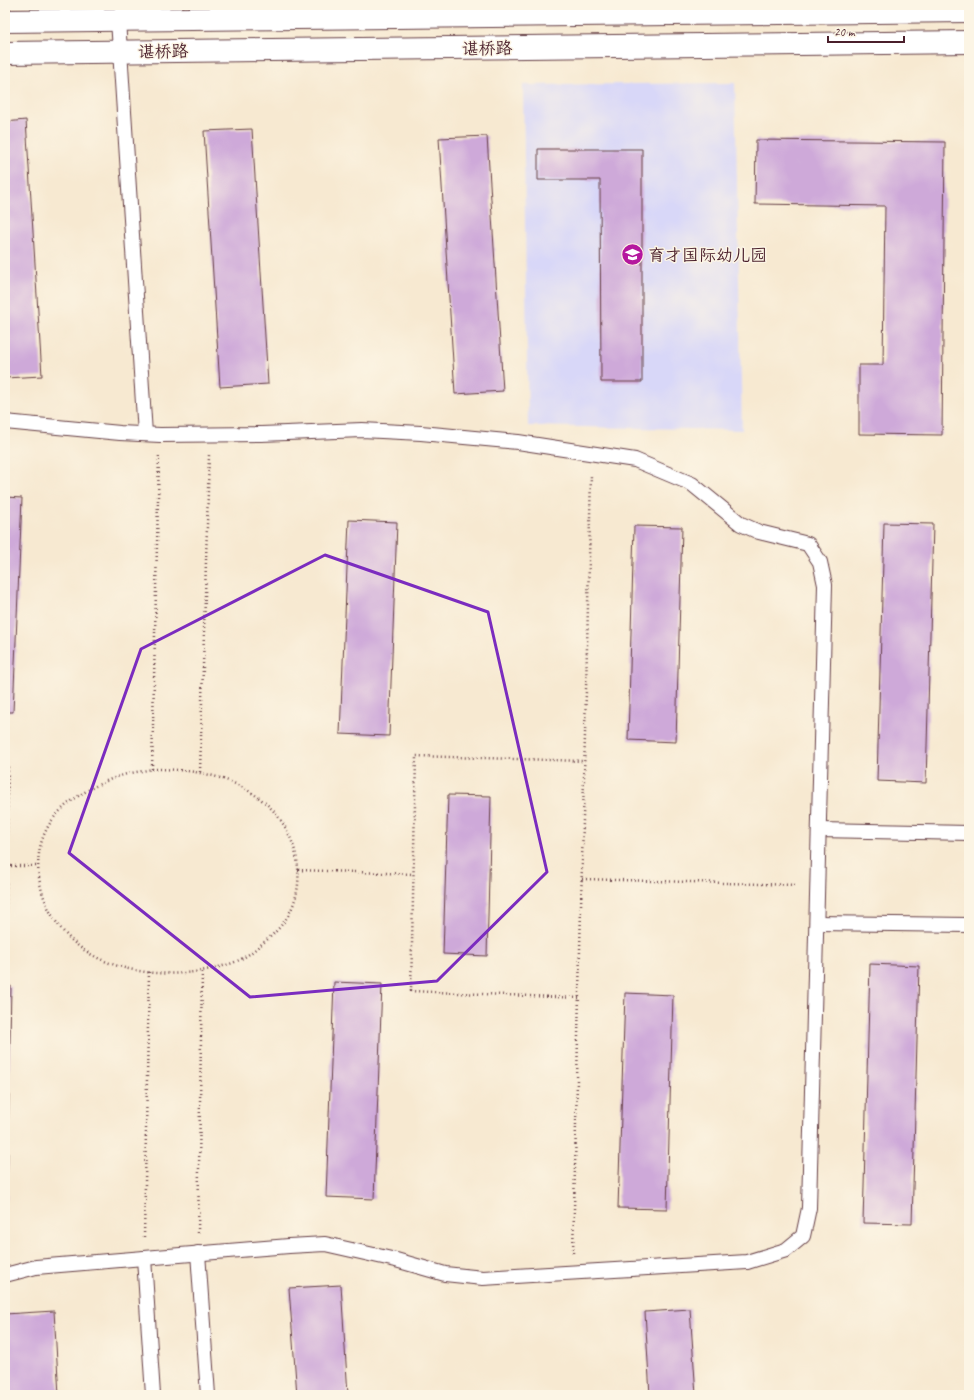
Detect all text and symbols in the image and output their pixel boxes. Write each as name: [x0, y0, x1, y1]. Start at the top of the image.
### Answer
scale bar: [828, 18, 904, 44]
text: 20 m: [834, 24, 856, 40]
street label: 谌桥路: [461, 38, 513, 59]
street label: 谌桥路: [137, 41, 189, 62]
school or university icon: 育才国际幼儿园: [619, 242, 645, 268]
place label: 育才国际幼儿园: [648, 245, 767, 266]

